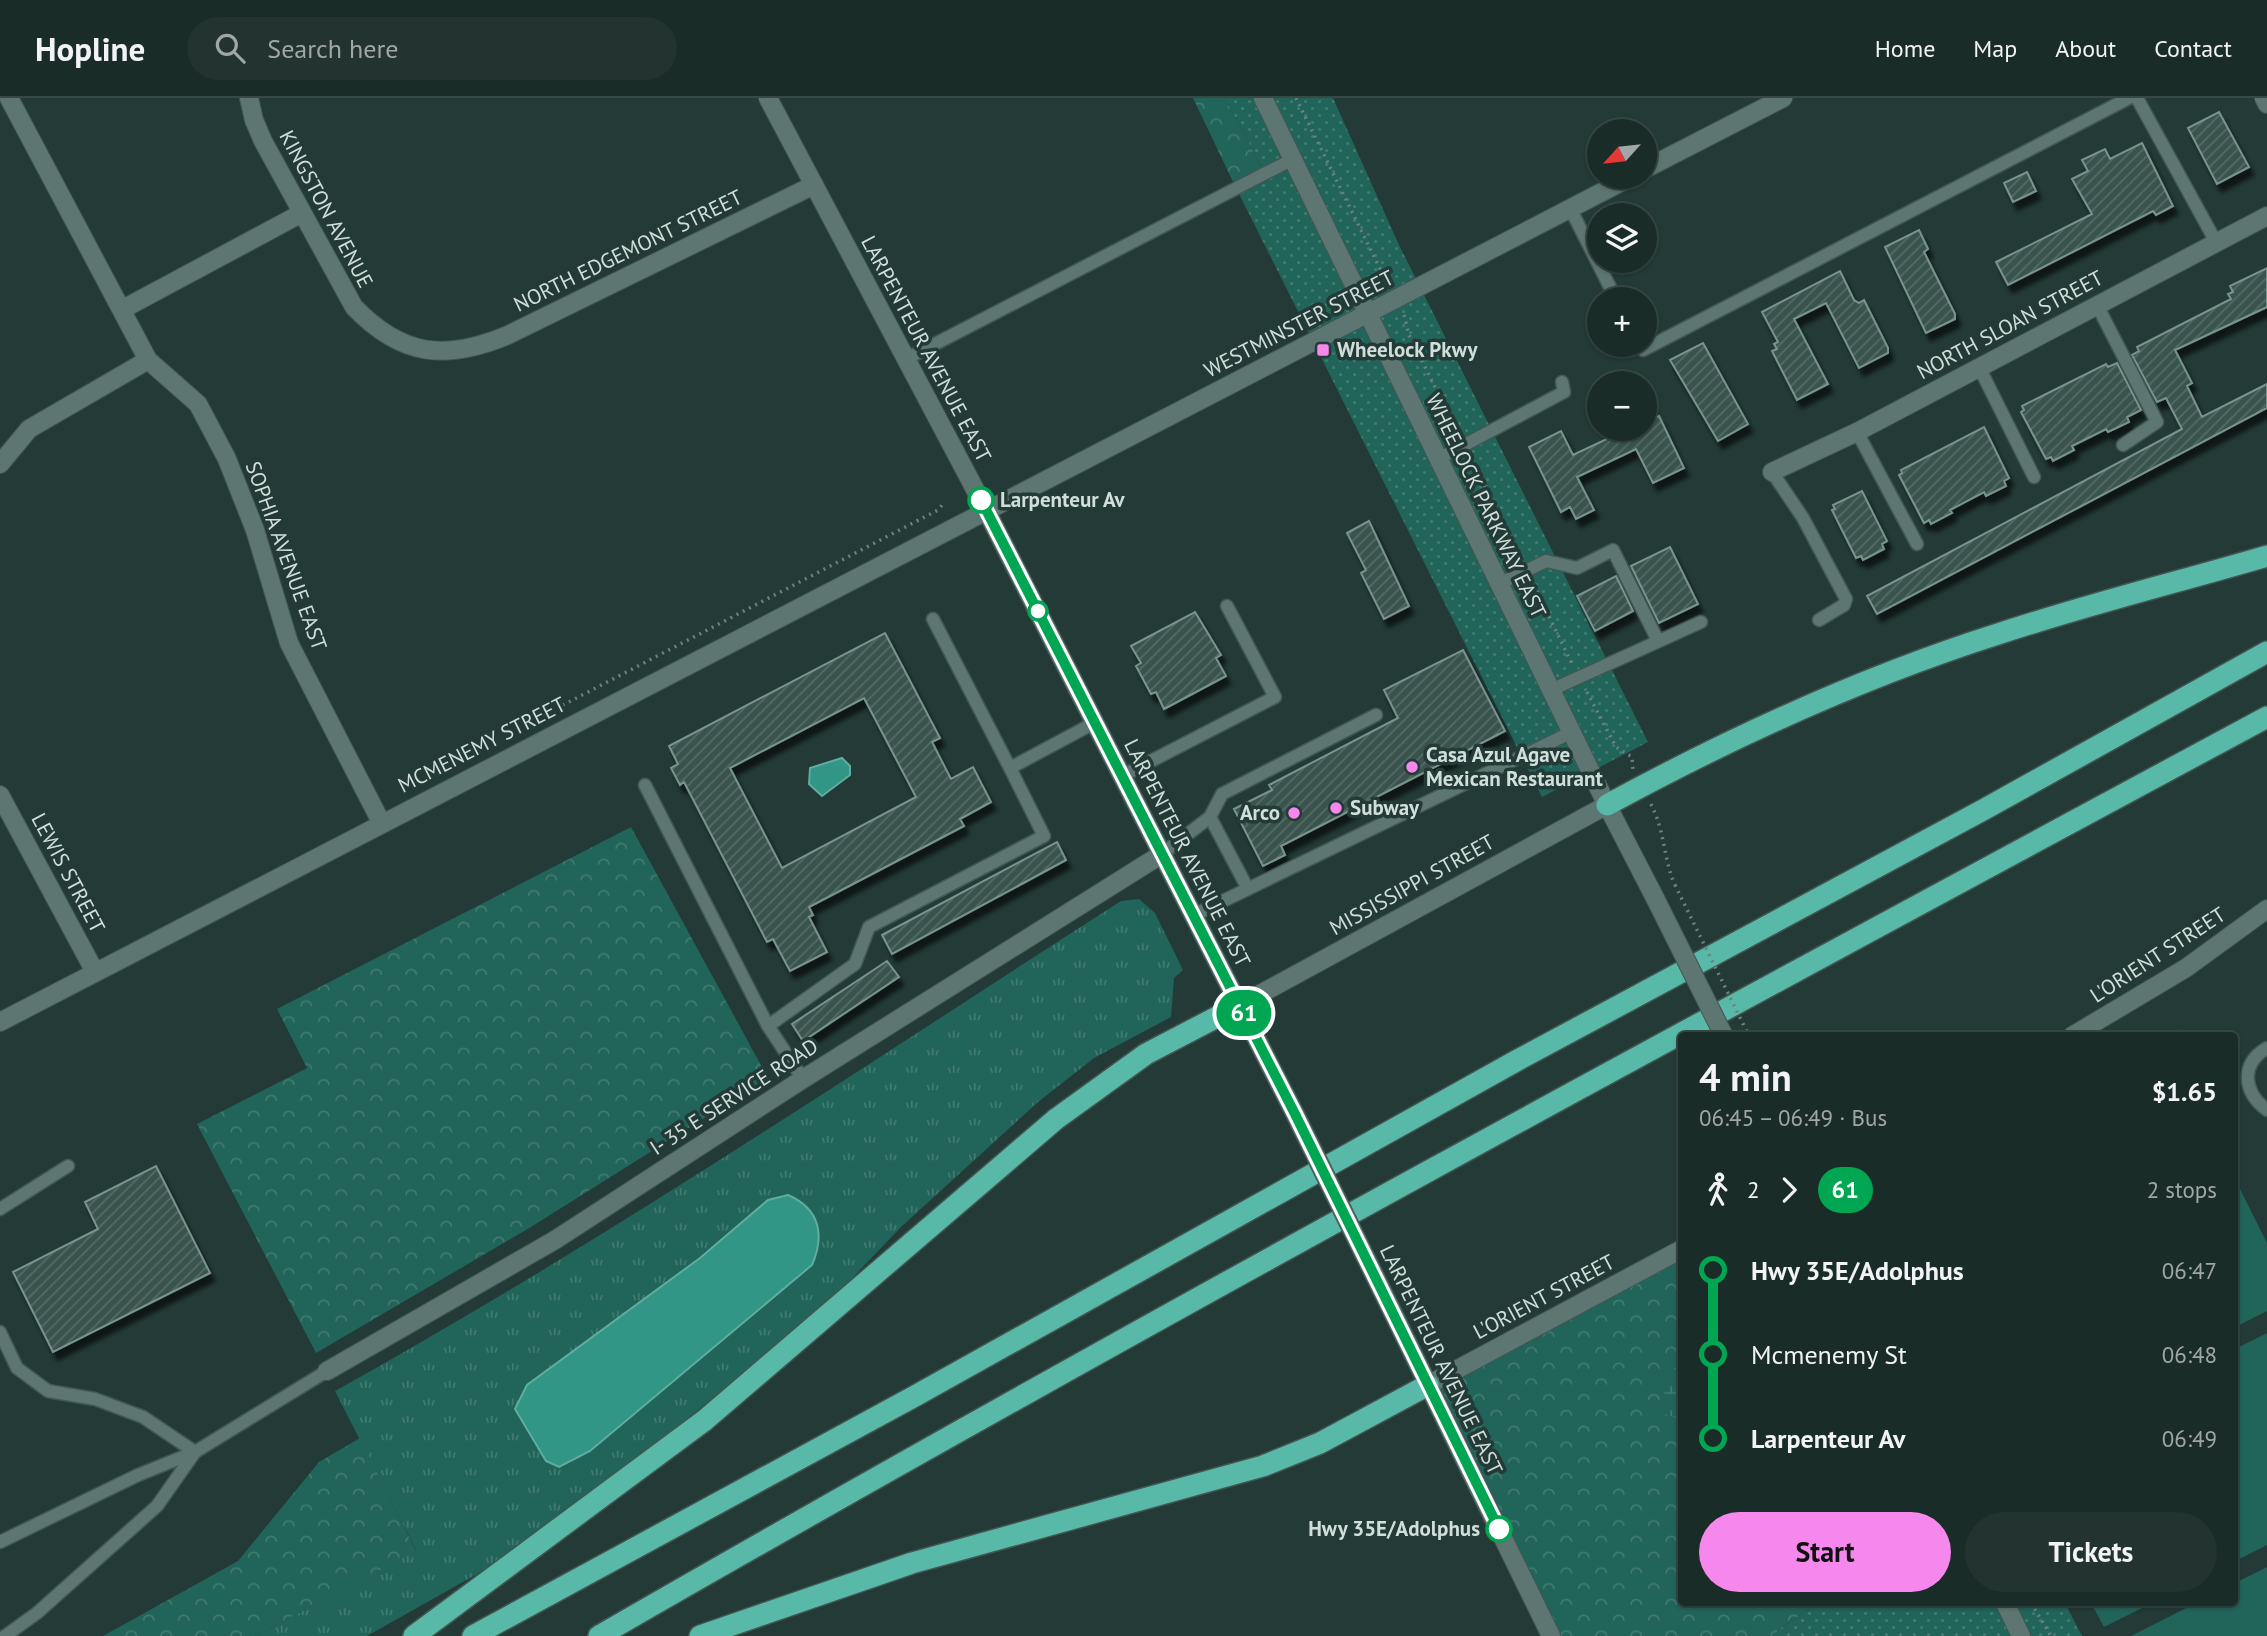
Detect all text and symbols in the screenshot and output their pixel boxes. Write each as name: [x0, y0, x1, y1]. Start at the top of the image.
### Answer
search box: [187, 17, 677, 80]
text: Hopline: [35, 27, 145, 70]
icon: search: [211, 29, 249, 67]
text: Search here: [267, 32, 398, 65]
text: Home: [1875, 33, 1935, 64]
text: Map: [1973, 33, 2017, 64]
text: About: [2055, 33, 2116, 64]
text: Contact: [2154, 33, 2232, 64]
north arrow: [1587, 119, 1657, 189]
map controls: [1587, 119, 1657, 441]
street label: KINGSTON AVENUE: [274, 125, 379, 292]
street label: NORTH EDGEMONT STREET: [509, 183, 747, 318]
button: layers: [1587, 203, 1657, 273]
street label: LARPENTEUR AVENUE EAST: [855, 231, 998, 467]
street label: WESTMINSTER STREET: [1199, 264, 1399, 383]
street label: NORTH SLOAN STREET: [1912, 264, 2108, 385]
button: +: [1587, 287, 1657, 357]
place label: Wheelock Pkwy: [1337, 336, 1478, 363]
marker: Wheelock Pkwy: [1315, 342, 1331, 358]
button: −: [1587, 371, 1657, 441]
street label: WHEELOCK PARKWAY EAST: [1420, 389, 1553, 623]
street label: SOPHIA AVENUE EAST: [240, 458, 333, 654]
place label: Larpenteur Av: [1000, 486, 1126, 513]
marker: Larpenteur Av: [968, 487, 994, 513]
unlabelled marker: [1028, 601, 1048, 621]
street label: MCMENEMY STREET: [393, 690, 571, 799]
street label: LARPENTEUR AVENUE EAST: [1118, 734, 1257, 972]
place label: Casa Azul Agave Mexican Restaurant: [1426, 741, 1603, 792]
marker: Casa Azul Agave Mexican Restaurant: [1404, 759, 1420, 775]
place label: Subway: [1350, 794, 1420, 821]
place label: Arco: [1240, 799, 1280, 826]
marker: Subway: [1328, 800, 1344, 816]
marker: Arco: [1286, 805, 1302, 821]
street label: LEWIS STREET: [26, 808, 111, 938]
street label: MISSISSIPPI STREET: [1325, 828, 1499, 941]
street label: L'ORIENT STREET: [2085, 901, 2231, 1008]
line badge: 61: [1212, 990, 1276, 1036]
text: 61: [1230, 997, 1258, 1028]
street label: I- 35 E SERVICE ROAD: [645, 1032, 823, 1161]
text: 4 min: [1699, 1052, 1792, 1101]
text: $1.65: [2152, 1075, 2217, 1108]
text: 06:45 – 06:49 · Bus: [1699, 1103, 1887, 1132]
icon: walk: [1699, 1171, 1737, 1209]
icon: forward: [1770, 1171, 1808, 1209]
text: 61: [1832, 1174, 1859, 1205]
text: 2: [1747, 1175, 1760, 1204]
text: 2 stops: [2147, 1175, 2217, 1204]
street label: LARPENTEUR AVENUE EAST: [1374, 1240, 1509, 1479]
street label: L'ORIENT STREET: [1468, 1248, 1619, 1345]
text: Hwy 35E/Adolphus: [1751, 1254, 1964, 1287]
text: 06:47: [2162, 1256, 2217, 1285]
text: Mcmenemy St: [1751, 1338, 1907, 1371]
text: 06:48: [2162, 1340, 2217, 1369]
text: Larpenteur Av: [1751, 1422, 1905, 1455]
text: 06:49: [2162, 1424, 2217, 1453]
button: Start: [1699, 1512, 1951, 1592]
button: Tickets: [1965, 1512, 2217, 1592]
place label: Hwy 35E/Adolphus: [1308, 1515, 1480, 1542]
marker: Hwy 35E/Adolphus: [1486, 1516, 1512, 1542]

